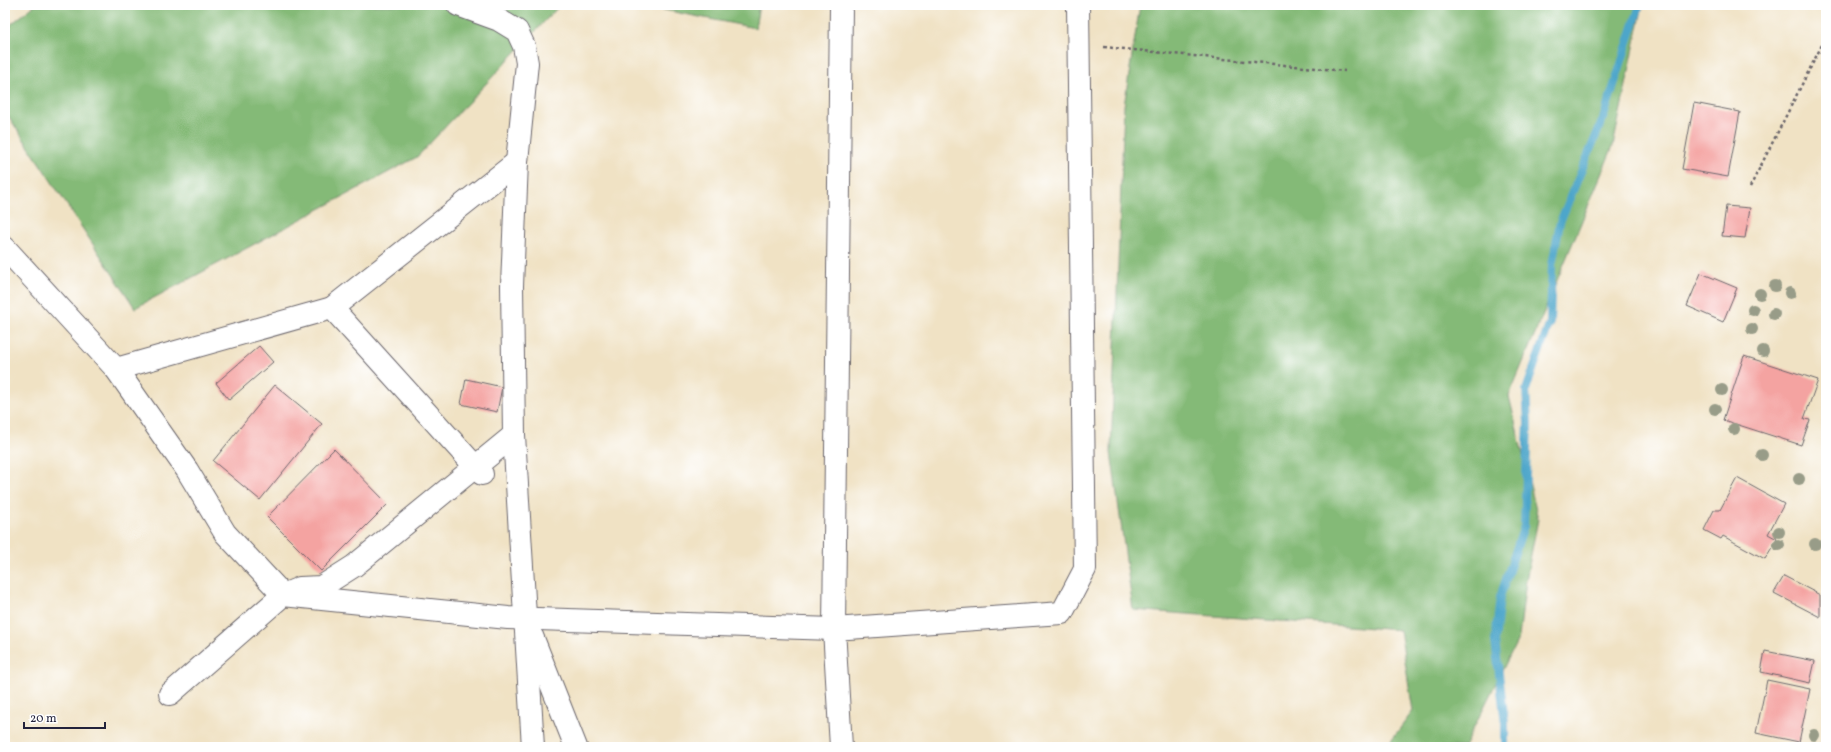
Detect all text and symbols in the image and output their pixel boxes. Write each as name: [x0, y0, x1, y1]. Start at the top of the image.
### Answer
scale bar: [24, 704, 105, 730]
text: 20 m: [30, 711, 57, 727]

